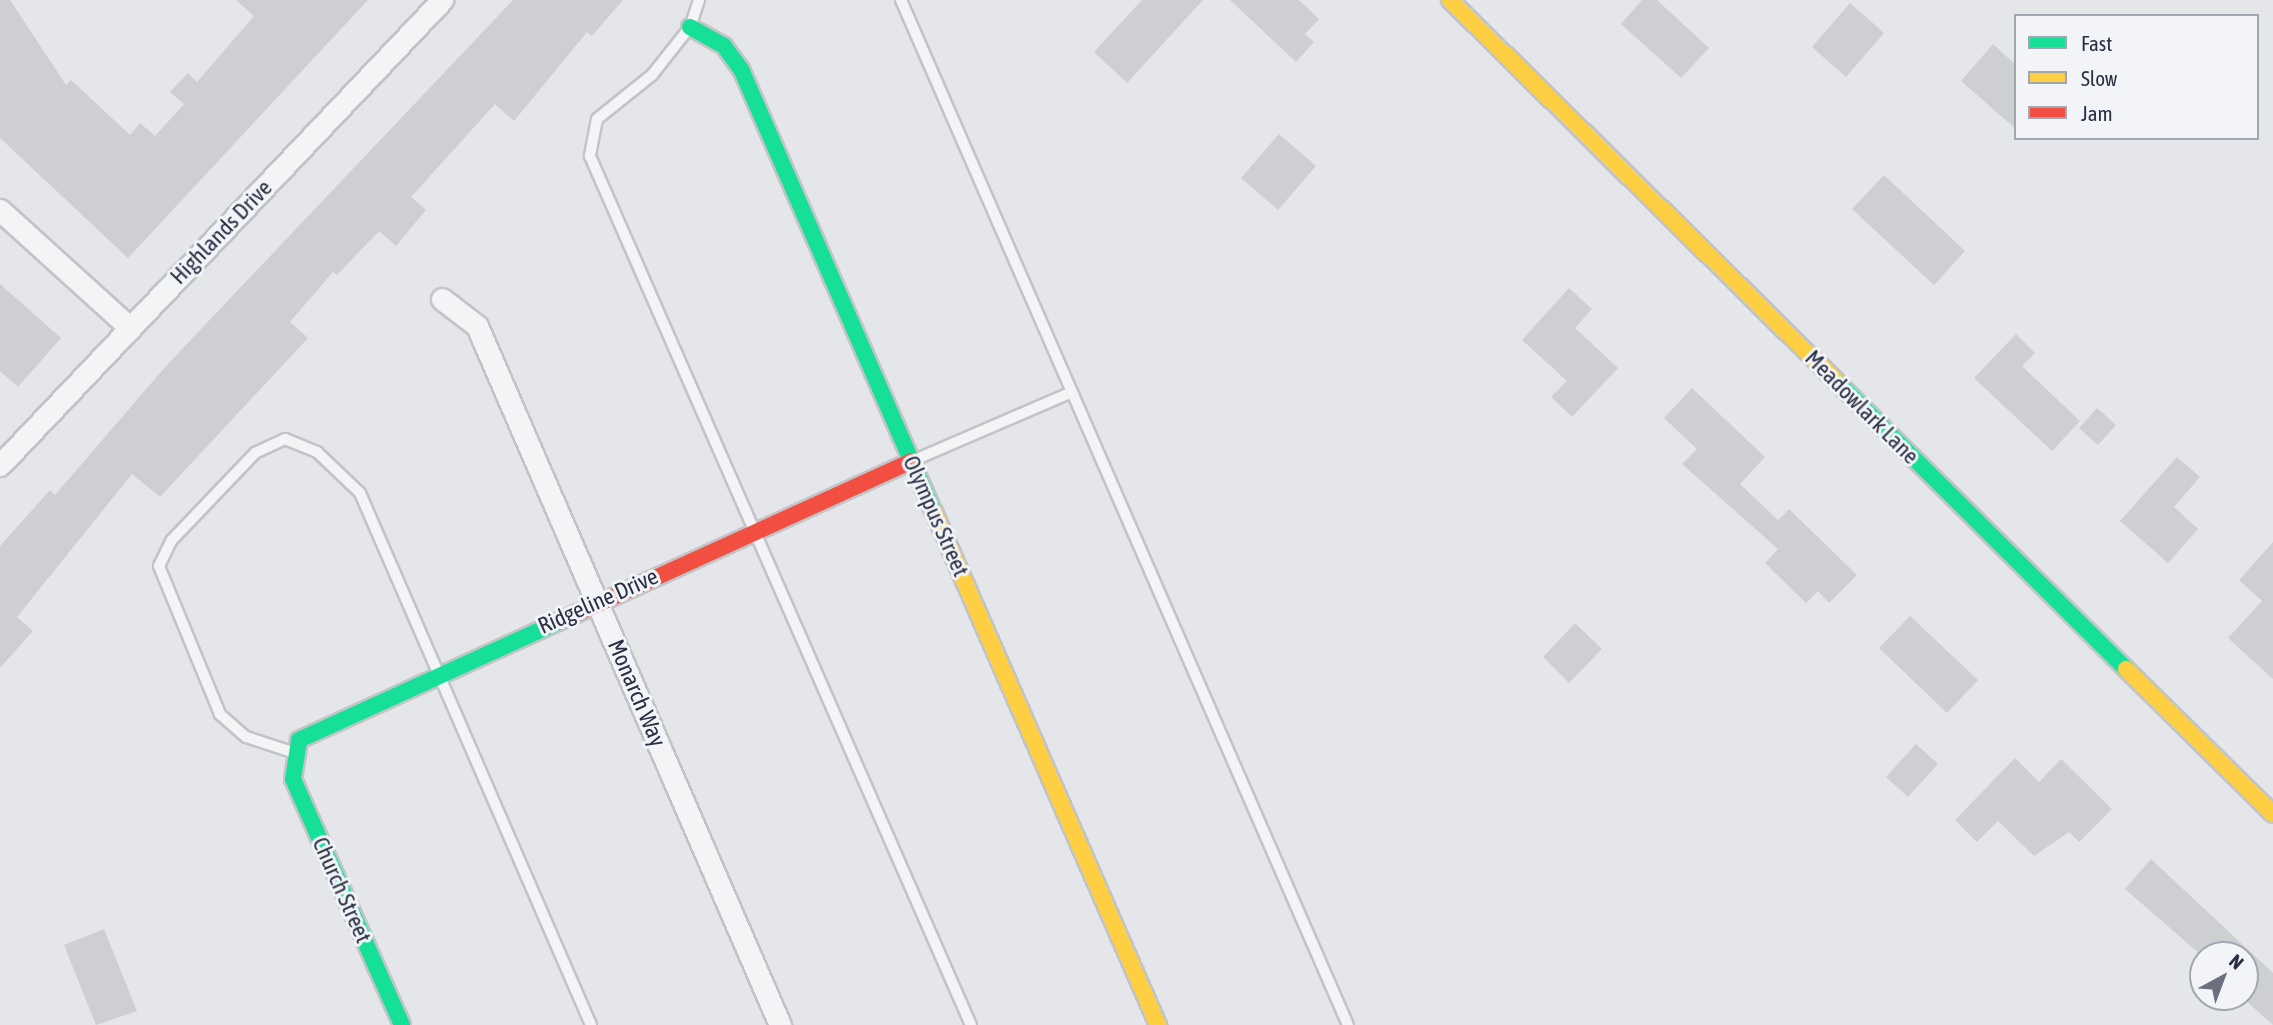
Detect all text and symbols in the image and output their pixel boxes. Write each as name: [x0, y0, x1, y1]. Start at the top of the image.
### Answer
legend: [2014, 14, 2259, 140]
text: Fast: [2081, 31, 2112, 55]
text: Slow: [2081, 66, 2117, 90]
text: Jam: [2081, 101, 2113, 125]
street label: Highlands Drive: [164, 174, 278, 290]
street label: Meadowlark Lane: [1799, 344, 1925, 470]
street label: Olympus Street: [897, 451, 975, 581]
street label: Ridgeline Drive: [534, 562, 662, 640]
street label: Monarch Way: [602, 635, 672, 751]
street label: Church Street: [306, 833, 378, 947]
north arrow: [2189, 941, 2259, 1011]
text: N: [2225, 950, 2248, 974]

